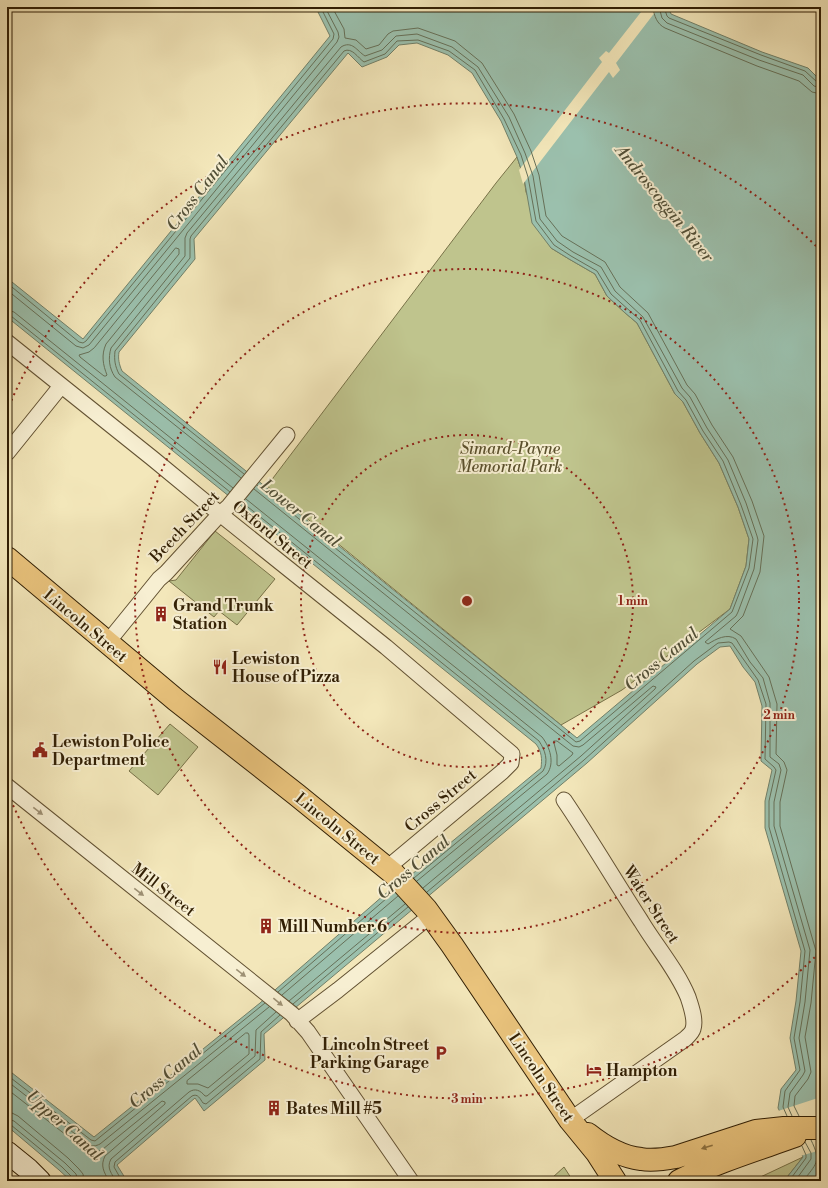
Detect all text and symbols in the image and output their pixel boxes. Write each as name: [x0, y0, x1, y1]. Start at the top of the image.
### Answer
water label: Androscoggin River: [609, 139, 719, 267]
water label: Cross Canal: [162, 151, 234, 236]
park label: Simard-Payne Memorial Park: [457, 439, 563, 477]
water label: Lower Canal: [255, 474, 345, 553]
street label: Beech Street: [145, 487, 224, 567]
street label: Oxford Street: [228, 496, 317, 573]
street label: Lincoln Street: [39, 585, 132, 667]
centre of rings: [460, 594, 474, 608]
text: 1 min: [618, 594, 649, 609]
place label: Grand Trunk Station: [173, 596, 275, 634]
building icon: Grand Trunk Station: [152, 605, 170, 623]
water label: Cross Canal: [620, 623, 704, 696]
place label: Lewiston House of Pizza: [232, 649, 340, 687]
restaurant icon: Lewiston House of Pizza: [211, 658, 229, 676]
text: 2 min: [763, 708, 795, 723]
place label: Lewiston Police Department: [52, 732, 170, 770]
public building icon: Lewiston Police Department: [31, 741, 49, 759]
street label: Cross Street: [401, 765, 481, 837]
street label: Lincoln Street: [291, 788, 384, 869]
one-way arrow: [32, 806, 43, 815]
water label: Cross Canal: [372, 830, 455, 905]
street label: Mill Street: [127, 859, 200, 921]
street label: Water Street: [618, 861, 684, 948]
one-way arrow: [134, 887, 145, 896]
building icon: Mill Number 6: [257, 917, 275, 935]
place label: Mill Number 6: [278, 917, 387, 937]
one-way arrow: [236, 968, 247, 977]
one-way arrow: [272, 998, 283, 1006]
street label: Lincoln Street: [504, 1029, 579, 1126]
place label: Lincoln Street Parking Garage: [310, 1035, 429, 1073]
water label: Cross Canal: [124, 1039, 207, 1114]
parking icon: Lincoln Street Parking Garage: [432, 1044, 450, 1062]
hotel icon: Hampton: [585, 1061, 603, 1079]
place label: Hampton: [606, 1061, 677, 1081]
water label: Upper Canal: [21, 1085, 108, 1166]
text: 3 min: [451, 1092, 483, 1107]
building icon: Bates Mill #5: [265, 1099, 283, 1117]
place label: Bates Mill #5: [286, 1099, 382, 1119]
one-way arrow: [700, 1144, 712, 1150]

